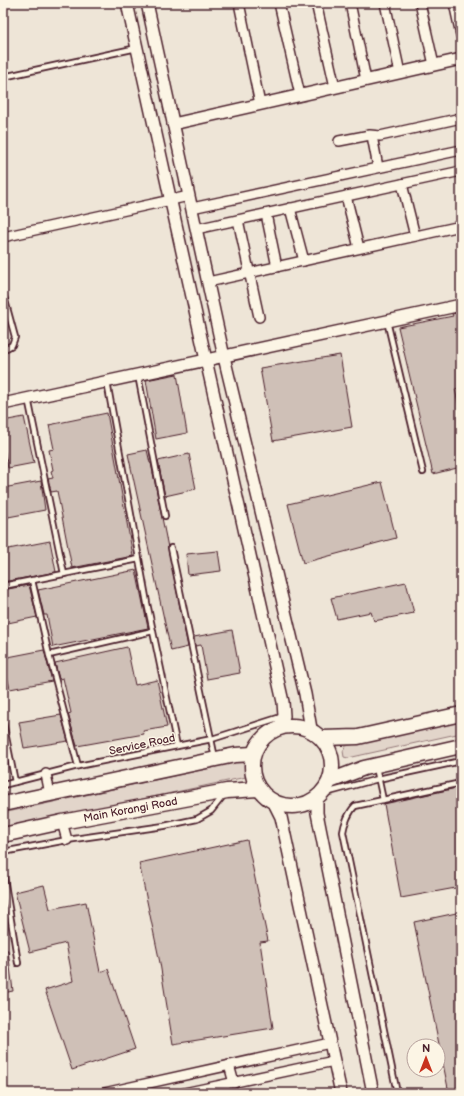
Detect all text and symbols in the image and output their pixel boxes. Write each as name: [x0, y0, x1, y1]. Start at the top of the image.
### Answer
street label: Service Road: [108, 731, 176, 758]
street label: Main Korangi Road: [82, 794, 179, 825]
north arrow: [406, 1038, 446, 1078]
text: N: [422, 1042, 430, 1055]

